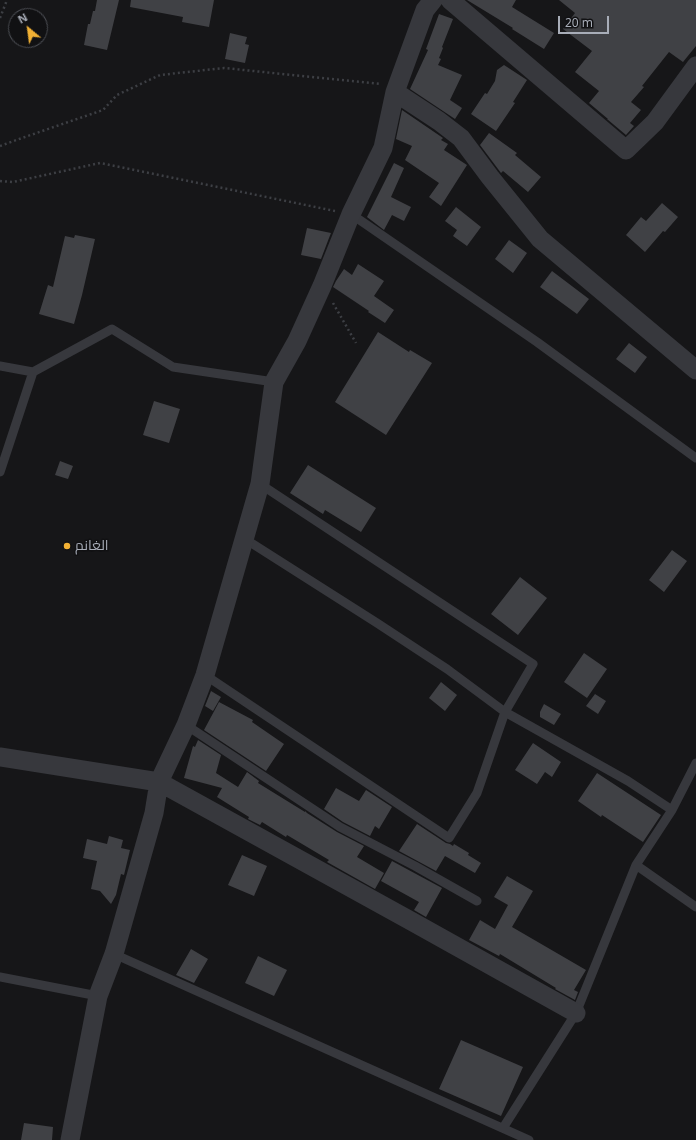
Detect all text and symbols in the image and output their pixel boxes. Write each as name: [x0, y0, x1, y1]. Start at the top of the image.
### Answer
north arrow: [8, 8, 48, 48]
scale bar: [560, 8, 611, 34]
text: N: [15, 9, 30, 27]
text: 20 m: [565, 14, 593, 31]
place label: الغانم: [75, 538, 109, 554]
marker: الغانم: [62, 541, 72, 551]

